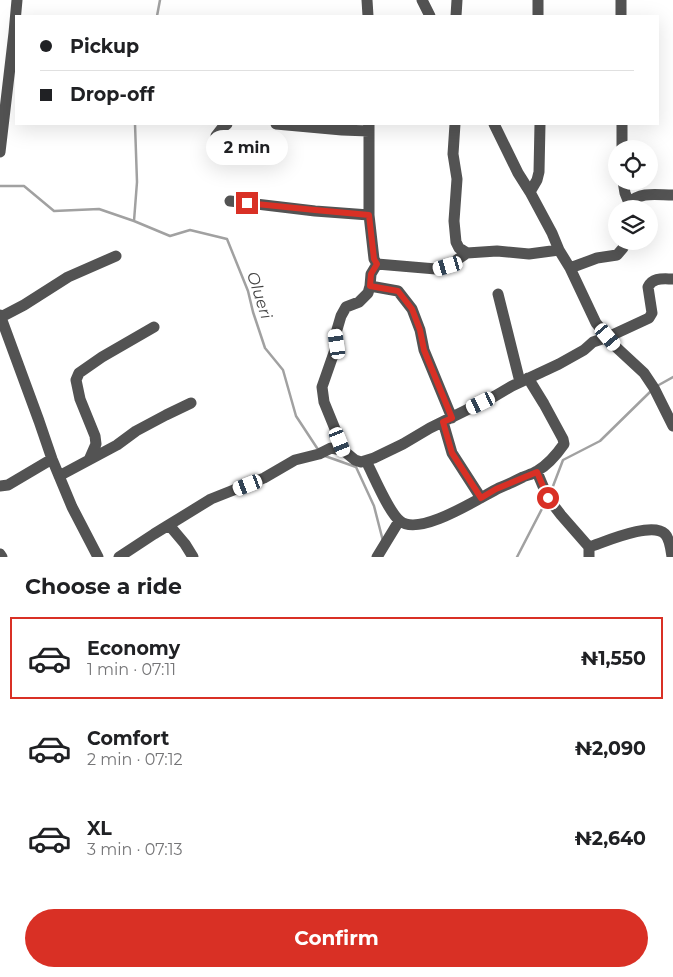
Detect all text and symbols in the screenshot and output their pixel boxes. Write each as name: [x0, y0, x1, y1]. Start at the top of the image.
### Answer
text: Pickup: [70, 35, 139, 58]
text: Drop-off: [70, 83, 154, 106]
callout: 2 min: [206, 130, 288, 166]
text: 2 min: [224, 138, 270, 157]
map controls: [608, 140, 658, 250]
button: locate: [608, 140, 658, 190]
route end: [236, 192, 258, 214]
button: layers: [608, 200, 658, 250]
car: [431, 255, 464, 277]
water label: Olueri: [243, 269, 276, 322]
car: [592, 321, 623, 353]
car: [327, 328, 346, 360]
car: [464, 390, 497, 416]
car: [327, 425, 352, 459]
car: [231, 473, 264, 497]
route start: [537, 487, 559, 509]
text: Choose a ride: [25, 573, 182, 600]
icon: car: [27, 636, 72, 681]
text: Economy: [87, 637, 180, 660]
text: ₦1,550: [581, 647, 646, 670]
text: 1 min · 07:11: [87, 660, 176, 679]
icon: car: [27, 726, 72, 771]
text: Comfort: [87, 727, 169, 750]
text: ₦2,090: [575, 737, 646, 760]
text: 2 min · 07:12: [87, 750, 183, 769]
icon: car: [27, 816, 72, 861]
text: XL: [87, 817, 112, 840]
text: ₦2,640: [575, 827, 646, 850]
text: 3 min · 07:13: [87, 840, 183, 859]
button: Confirm: [25, 909, 648, 967]

